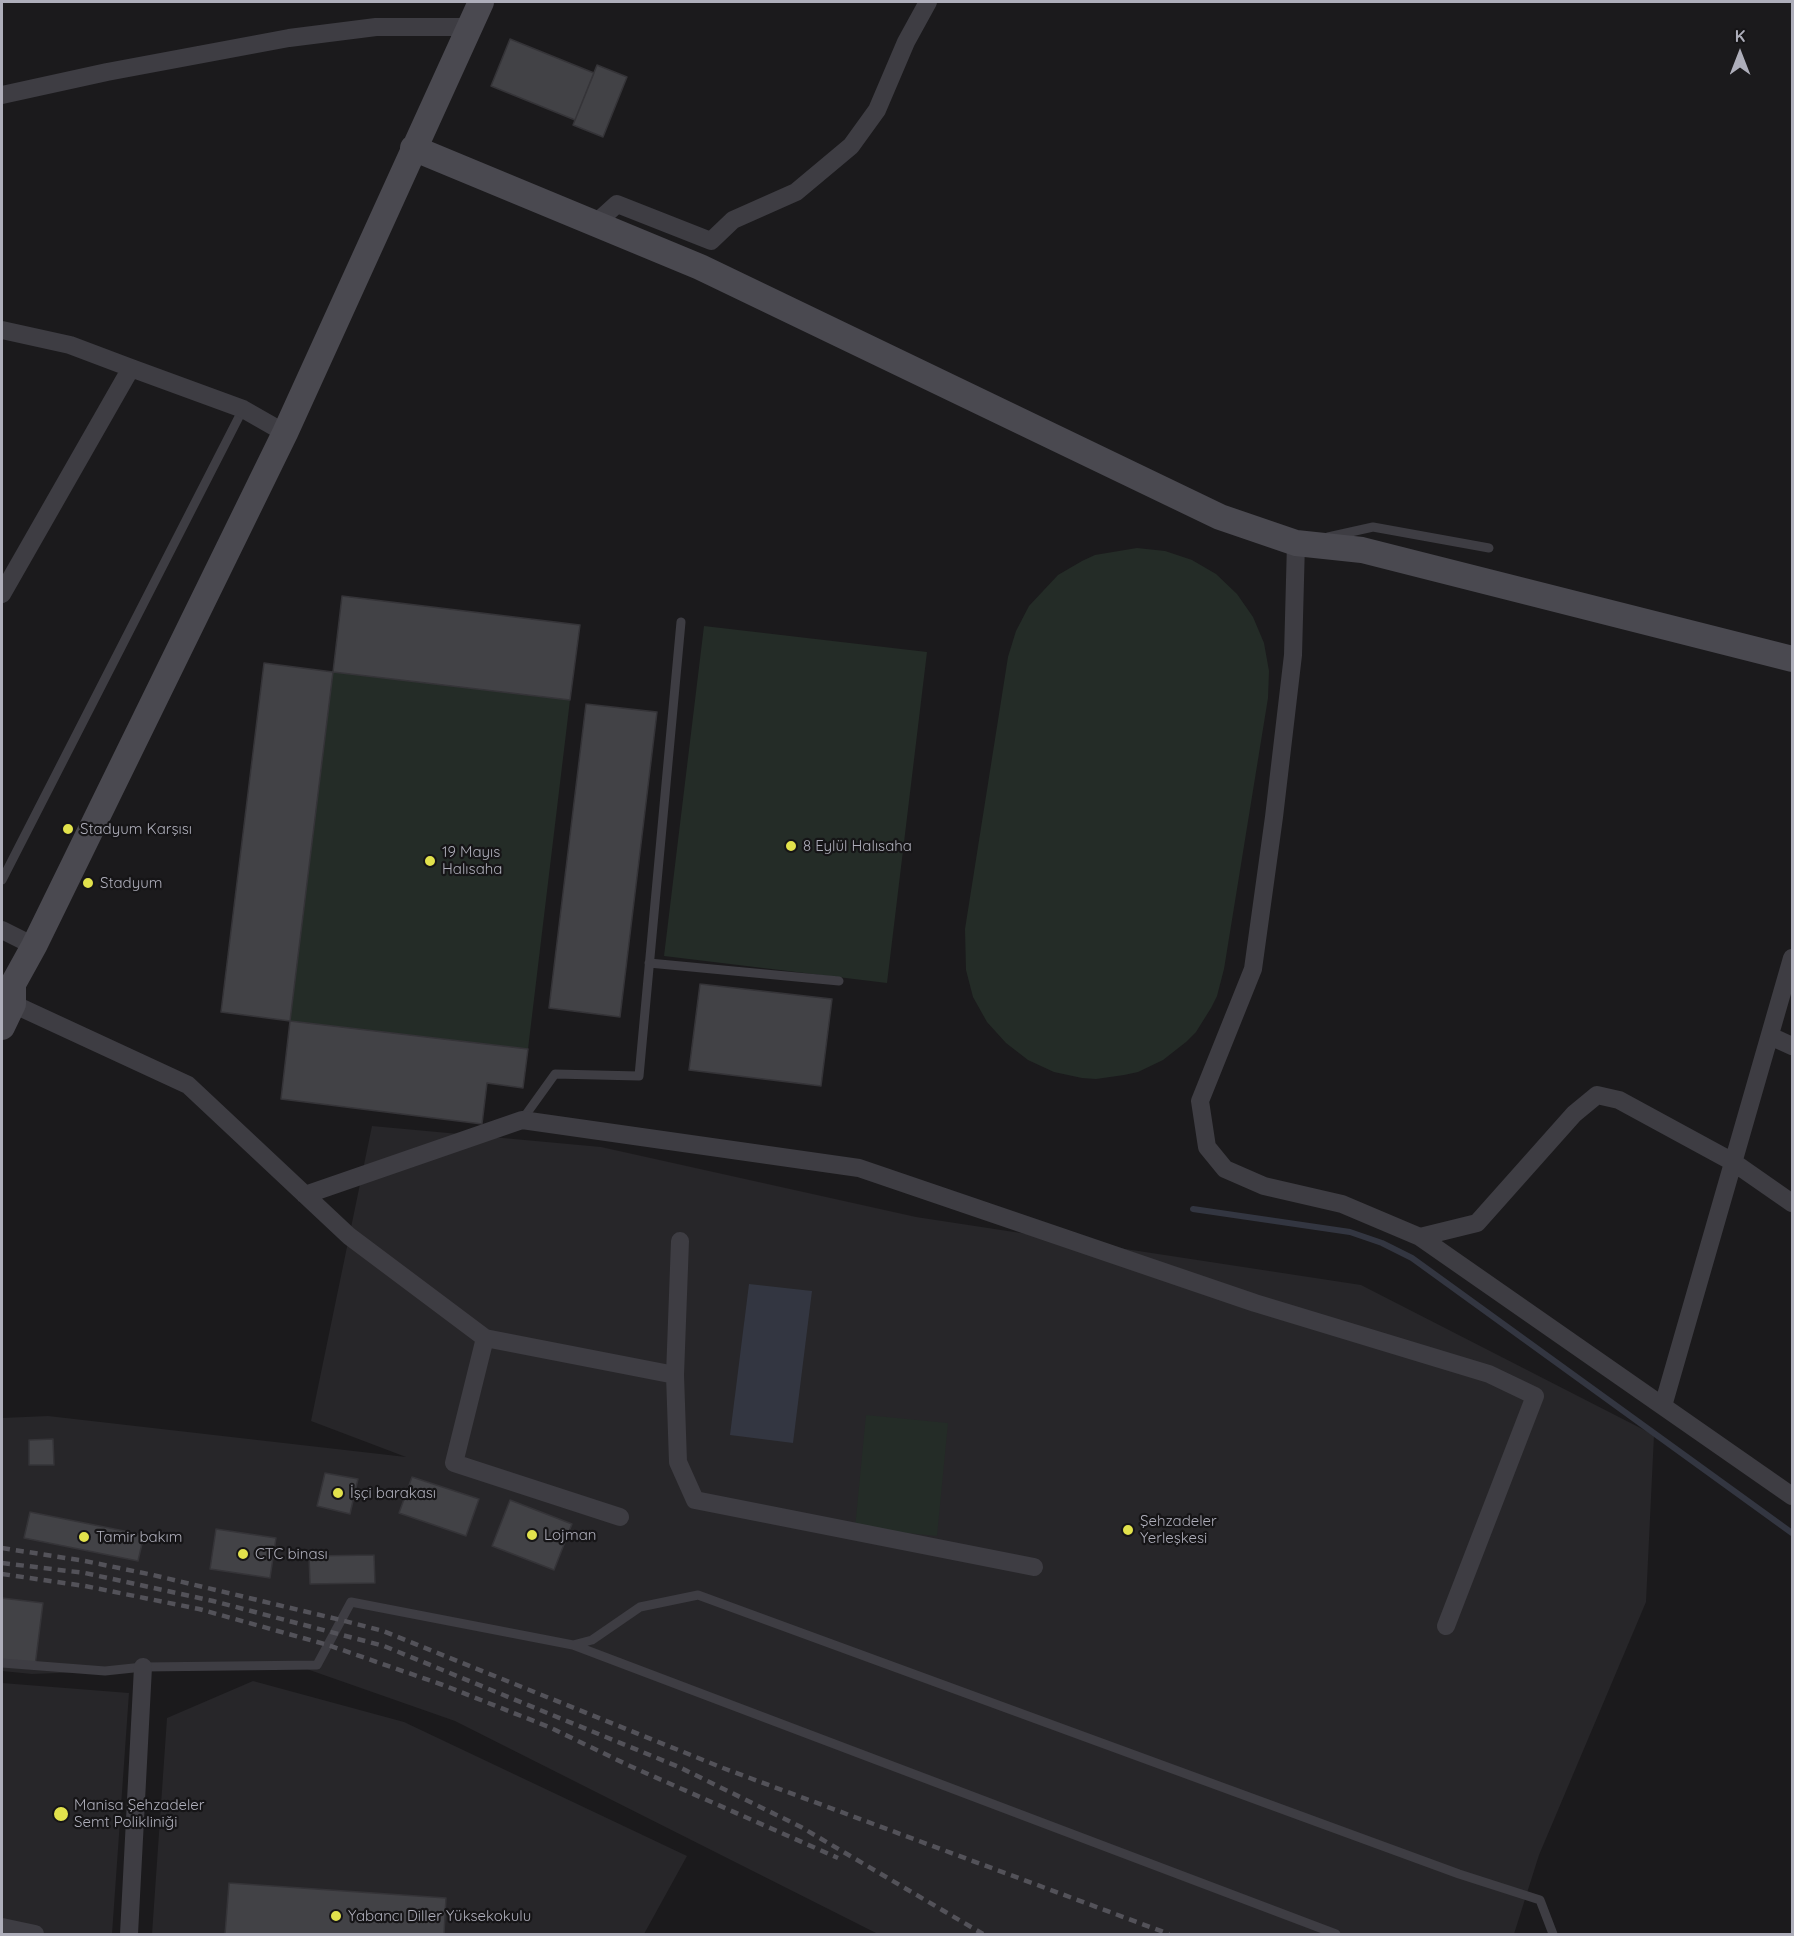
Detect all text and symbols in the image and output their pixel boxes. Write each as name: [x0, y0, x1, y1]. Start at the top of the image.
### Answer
north arrow: [1710, 24, 1770, 84]
text: K: [1735, 26, 1745, 46]
place label: Stadyum Karşısı: [80, 820, 192, 838]
marker: Stadyum Karşısı: [61, 822, 75, 836]
place label: 8 Eylül Halısaha: [803, 837, 912, 855]
marker: 8 Eylül Halısaha: [784, 839, 798, 853]
place label: 19 Mayıs Halısaha: [442, 843, 502, 878]
marker: 19 Mayıs Halısaha: [423, 854, 437, 868]
place label: Stadyum: [100, 874, 162, 892]
marker: Stadyum: [81, 876, 95, 890]
place label: İşçi barakası: [350, 1484, 436, 1502]
marker: İşçi barakası: [331, 1486, 345, 1500]
place label: Şehzadeler Yerleşkesi: [1140, 1512, 1217, 1547]
marker: Şehzadeler Yerleşkesi: [1121, 1523, 1135, 1537]
place label: Lojman: [544, 1526, 597, 1544]
place label: Tamir bakım: [96, 1528, 183, 1546]
marker: Lojman: [525, 1528, 539, 1542]
marker: Tamir bakım: [77, 1530, 91, 1544]
place label: CTC binası: [255, 1545, 328, 1563]
marker: CTC binası: [236, 1547, 250, 1561]
place label: Manisa Şehzadeler Semt Polikliniği: [74, 1796, 205, 1831]
marker: Manisa Şehzadeler Semt Polikliniği: [52, 1805, 70, 1823]
place label: Yabancı Diller Yüksekokulu: [348, 1907, 531, 1925]
marker: Yabancı Diller Yüksekokulu: [329, 1909, 343, 1923]

